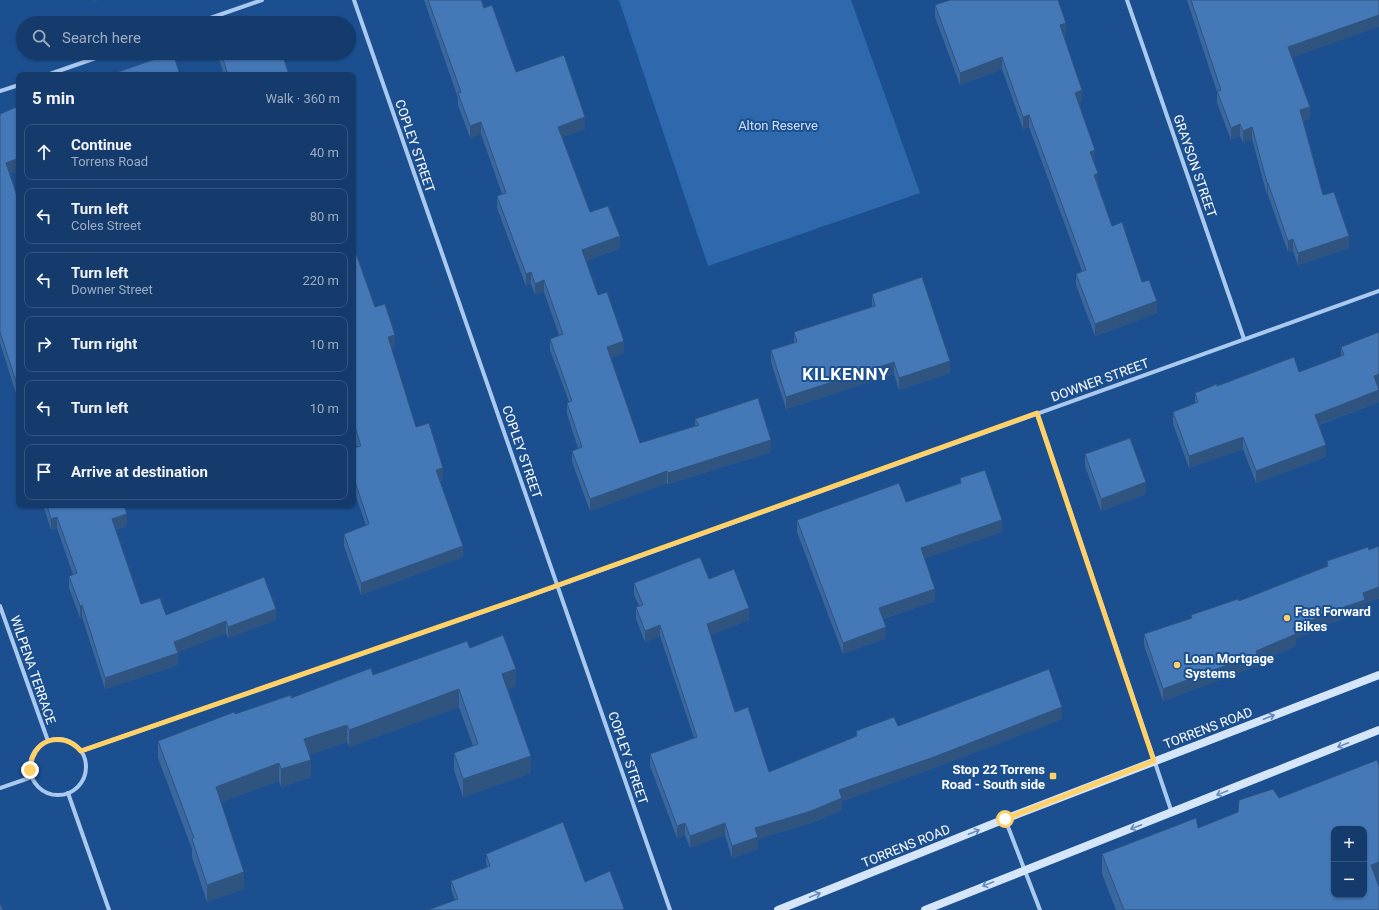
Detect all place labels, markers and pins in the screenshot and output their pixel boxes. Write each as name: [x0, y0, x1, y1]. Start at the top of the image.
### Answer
place label: Fast Forward Bikes: [1295, 604, 1371, 634]
marker: Fast Forward Bikes: [1282, 613, 1292, 623]
place label: Loan Mortgage Systems: [1185, 651, 1274, 681]
marker: Loan Mortgage Systems: [1172, 660, 1182, 670]
place label: Stop 22 Torrens Road - South side: [941, 762, 1045, 792]
marker: Stop 22 Torrens Road - South side: [1048, 771, 1058, 781]

